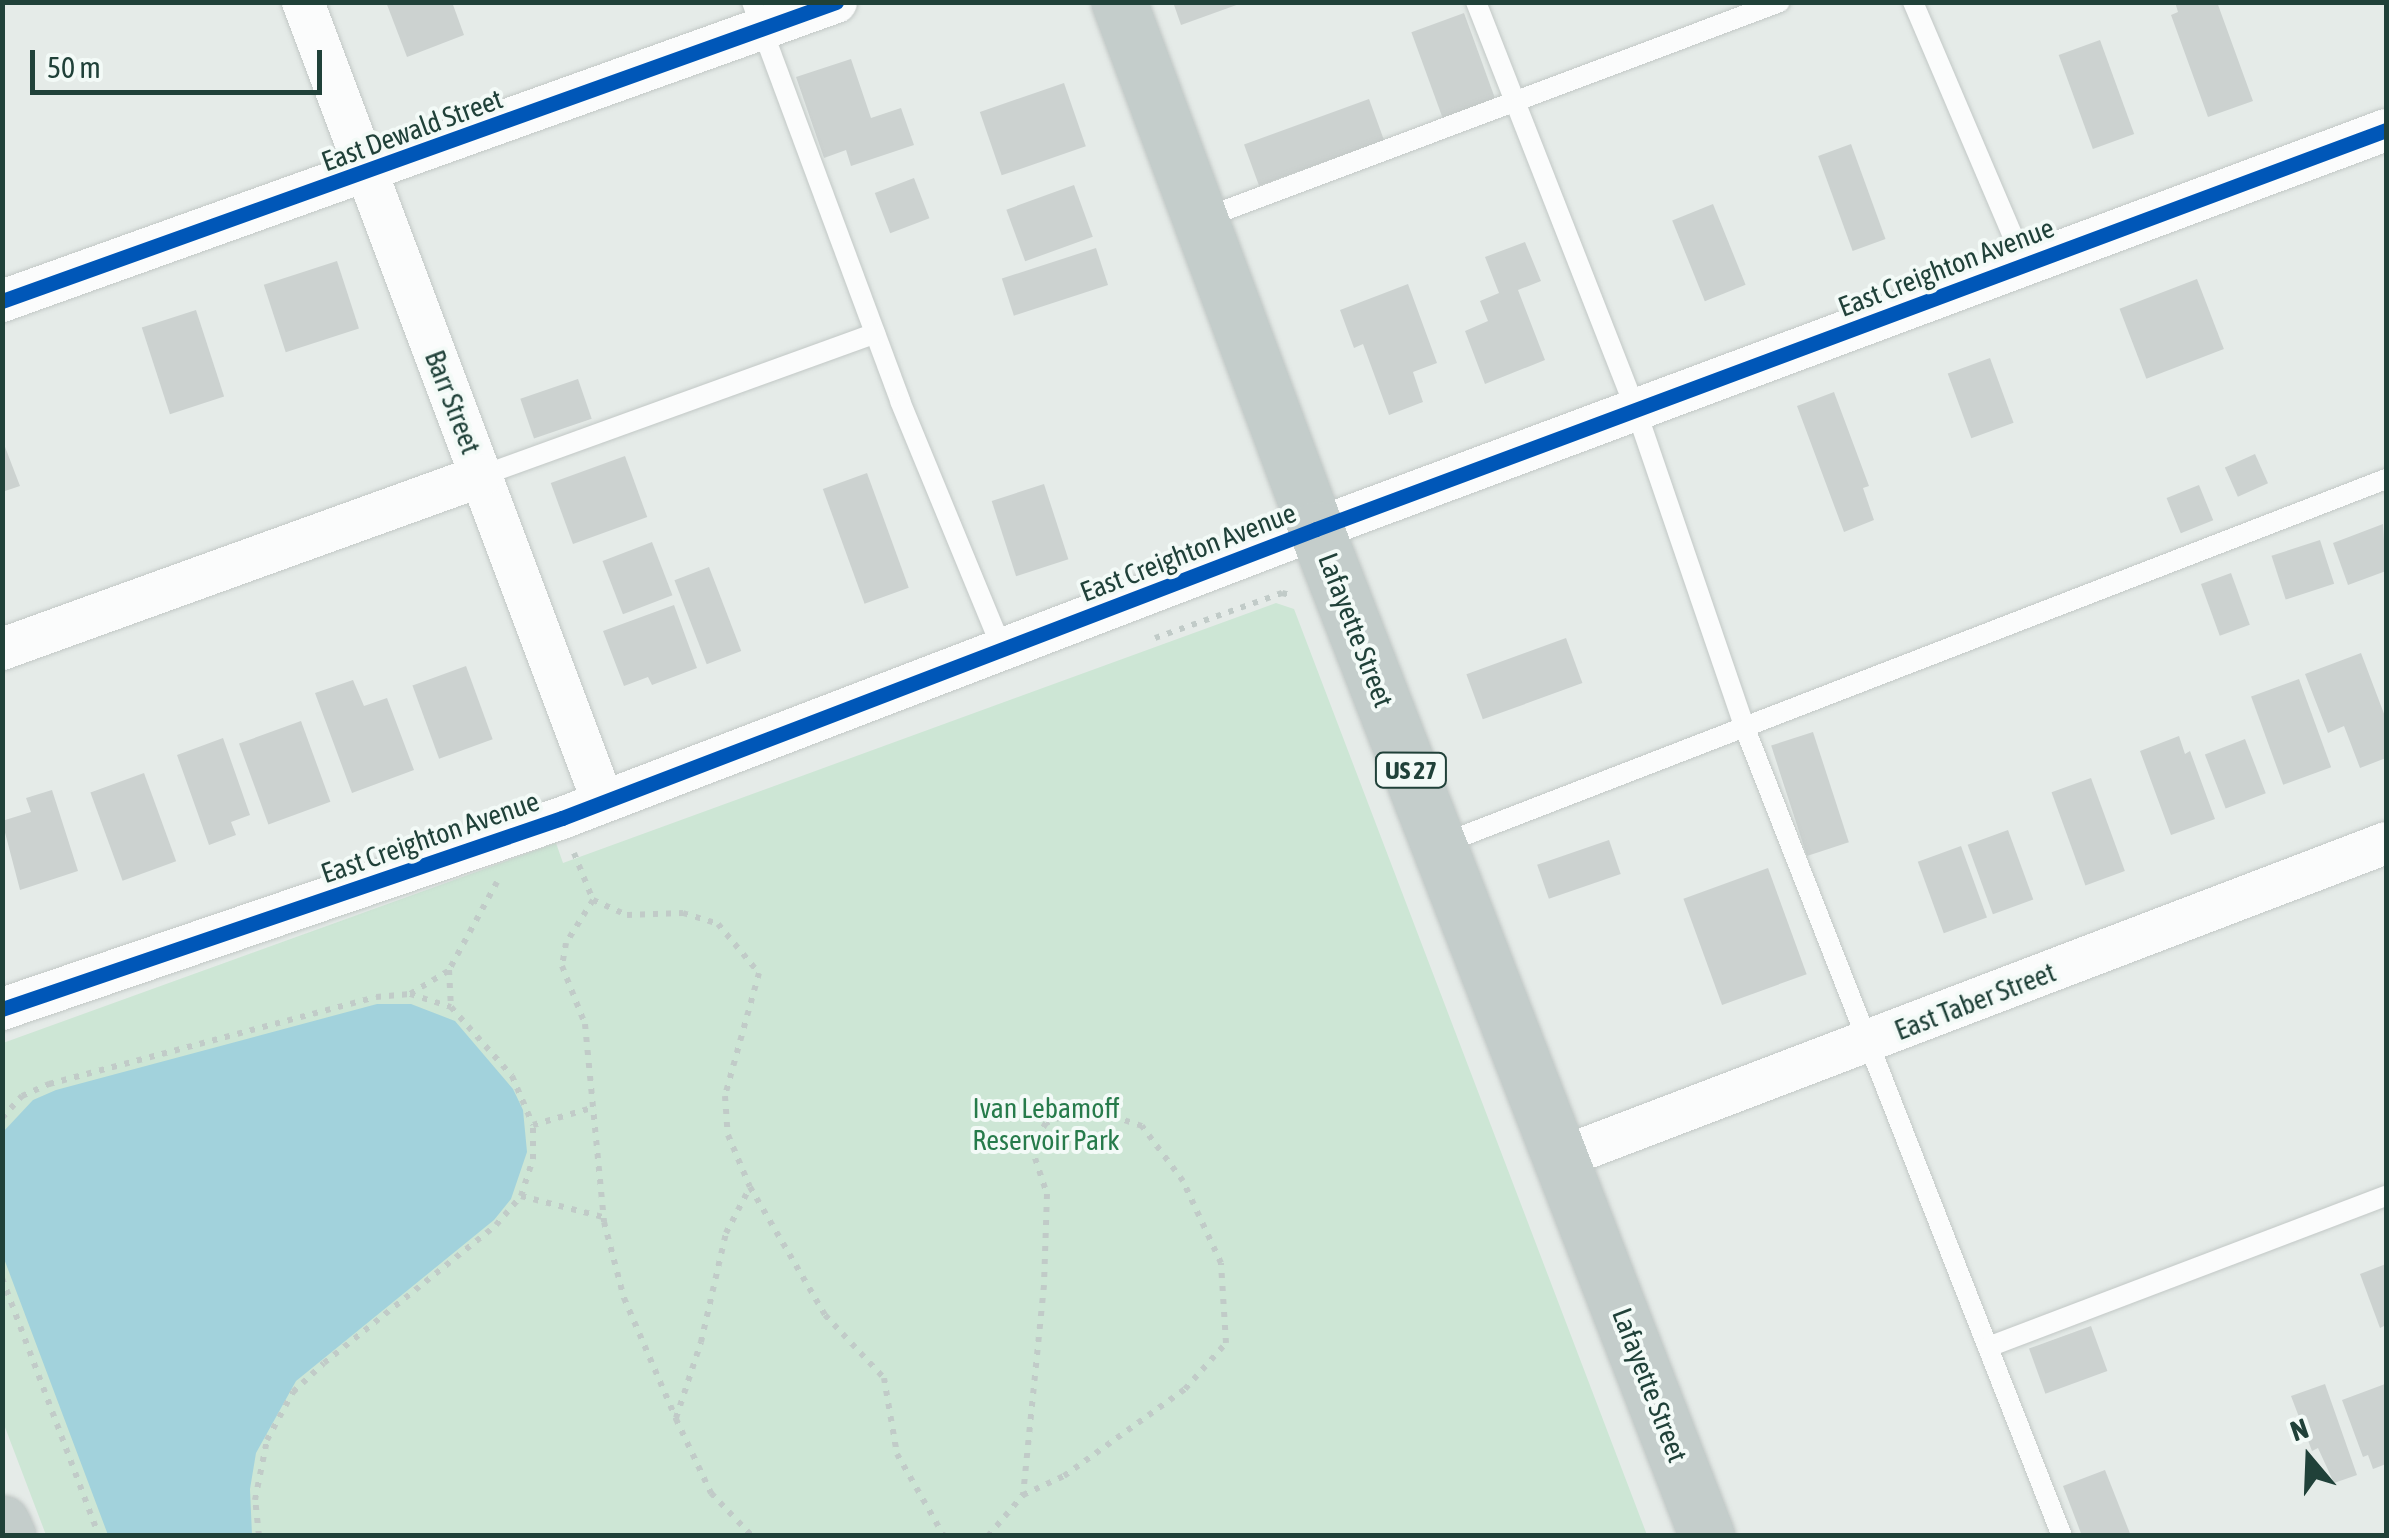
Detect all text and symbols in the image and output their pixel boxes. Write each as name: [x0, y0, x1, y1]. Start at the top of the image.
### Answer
scale bar: [35, 30, 328, 92]
text: 50 m: [47, 50, 101, 84]
street label: East Dewald Street: [317, 82, 507, 178]
street label: East Creighton Avenue: [1833, 210, 2059, 324]
street label: Barr Street: [418, 346, 488, 458]
street label: East Creighton Avenue: [1075, 495, 1301, 609]
street label: Lafayette Street: [1311, 548, 1401, 712]
road number: US 27: [1374, 750, 1448, 790]
street label: East Creighton Avenue: [317, 784, 543, 890]
street label: East Taber Street: [1890, 955, 2060, 1047]
park label: Ivan Lebamoff Reservoir Park: [972, 1091, 1120, 1157]
street label: Lafayette Street: [1605, 1303, 1695, 1467]
north arrow: [2259, 1408, 2359, 1508]
text: N: [2286, 1412, 2312, 1447]

